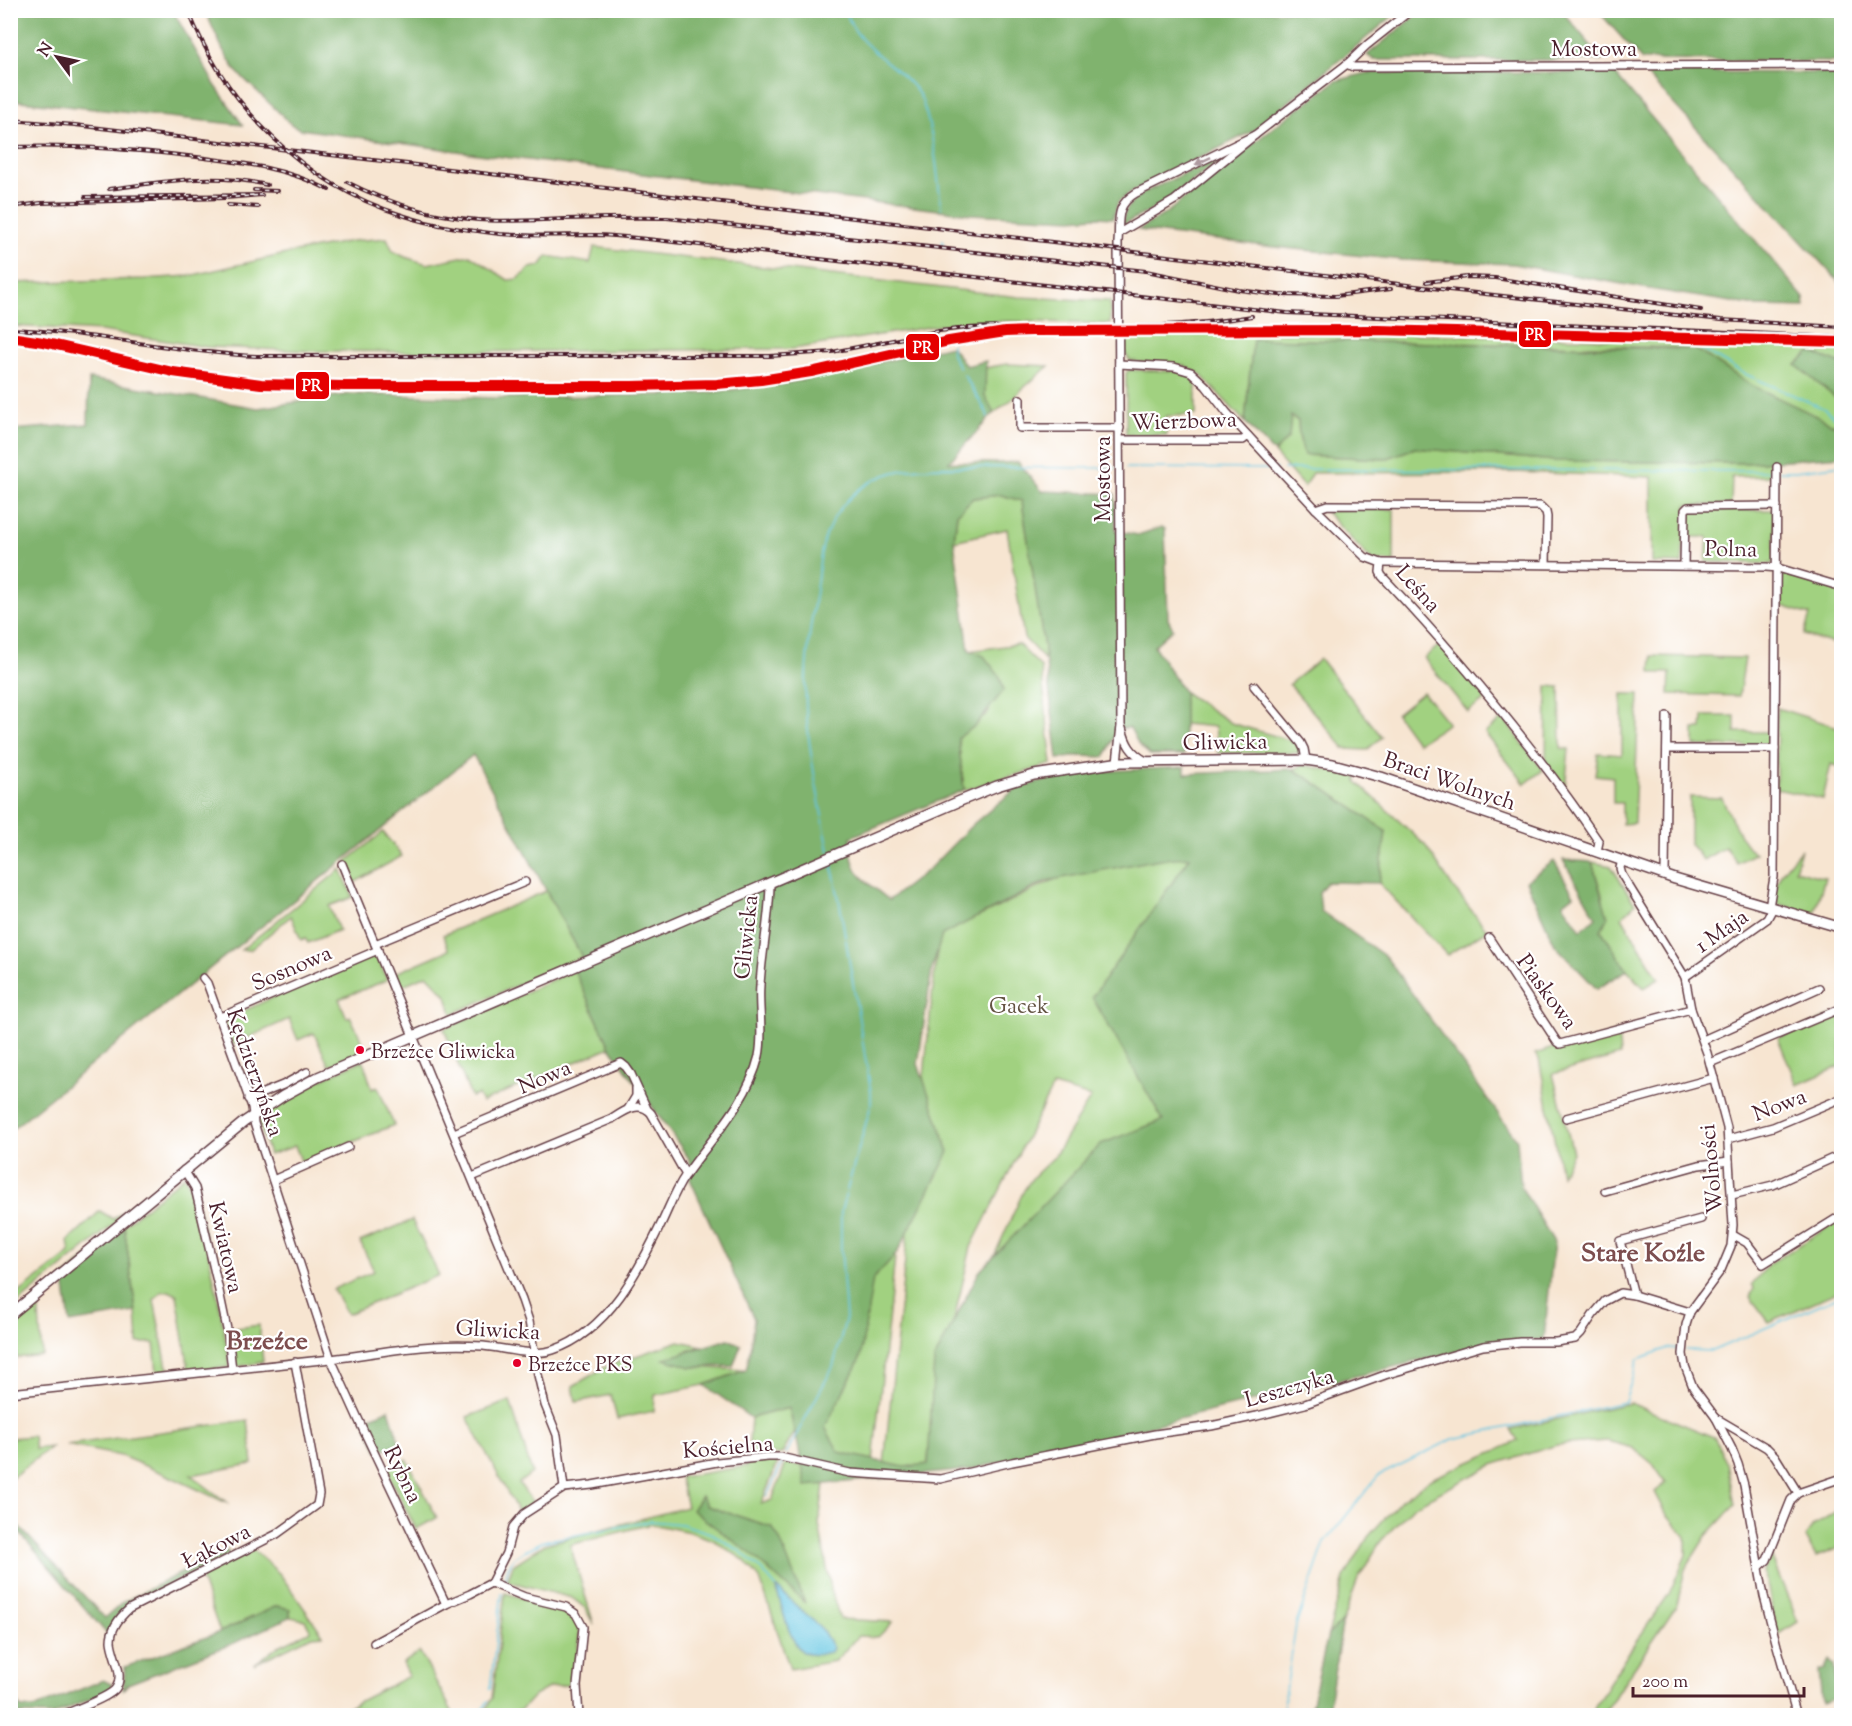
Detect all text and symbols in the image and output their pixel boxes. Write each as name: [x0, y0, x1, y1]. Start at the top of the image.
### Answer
north arrow: [27, 27, 87, 87]
street label: Mostowa: [1551, 35, 1637, 67]
text: N: [33, 38, 60, 62]
one-way arrow: [1194, 156, 1211, 165]
line badge: PR: [1518, 320, 1552, 348]
text: PR: [1525, 325, 1546, 348]
line badge: PR: [905, 333, 940, 361]
text: PR: [913, 338, 934, 361]
line badge: PR: [295, 371, 330, 400]
text: PR: [302, 376, 323, 399]
street label: Wierzbowa: [1131, 405, 1238, 441]
street label: Mostowa: [1089, 436, 1121, 522]
street label: Polna: [1704, 535, 1758, 567]
street label: Leśna: [1386, 559, 1447, 621]
street label: Gliwicka: [1182, 727, 1268, 761]
street label: Braci Wolnych: [1378, 745, 1520, 821]
street label: Gliwicka: [728, 893, 768, 981]
street label: 1 Maja: [1690, 903, 1756, 962]
street label: Sosnowa: [247, 939, 337, 1001]
street label: Piaskowa: [1507, 948, 1584, 1037]
park label: Gacek: [989, 992, 1049, 1024]
street label: Kędzierzyńska: [216, 1005, 290, 1141]
place label: Brzeźce Gliwicka: [371, 1039, 515, 1068]
marker: Brzeźce Gliwicka: [354, 1044, 366, 1056]
street label: Nowa: [513, 1053, 577, 1104]
street label: Nowa: [1749, 1082, 1812, 1132]
street label: Wolności: [1693, 1123, 1733, 1215]
street label: Kwiatowa: [198, 1199, 250, 1297]
district label: Stare Koźle: [1581, 1236, 1705, 1273]
street label: Gliwicka: [455, 1314, 541, 1350]
district label: Brzeźce: [226, 1324, 308, 1361]
place label: Brzeźce PKS: [528, 1352, 633, 1381]
marker: Brzeźce PKS: [511, 1357, 523, 1369]
street label: Leszczyka: [1241, 1362, 1338, 1418]
street label: Kościelna: [681, 1429, 775, 1469]
street label: Rybna: [374, 1441, 429, 1510]
street label: Łąkowa: [178, 1517, 257, 1578]
scale bar: [1633, 1660, 1804, 1698]
text: 200 m: [1642, 1670, 1688, 1696]

